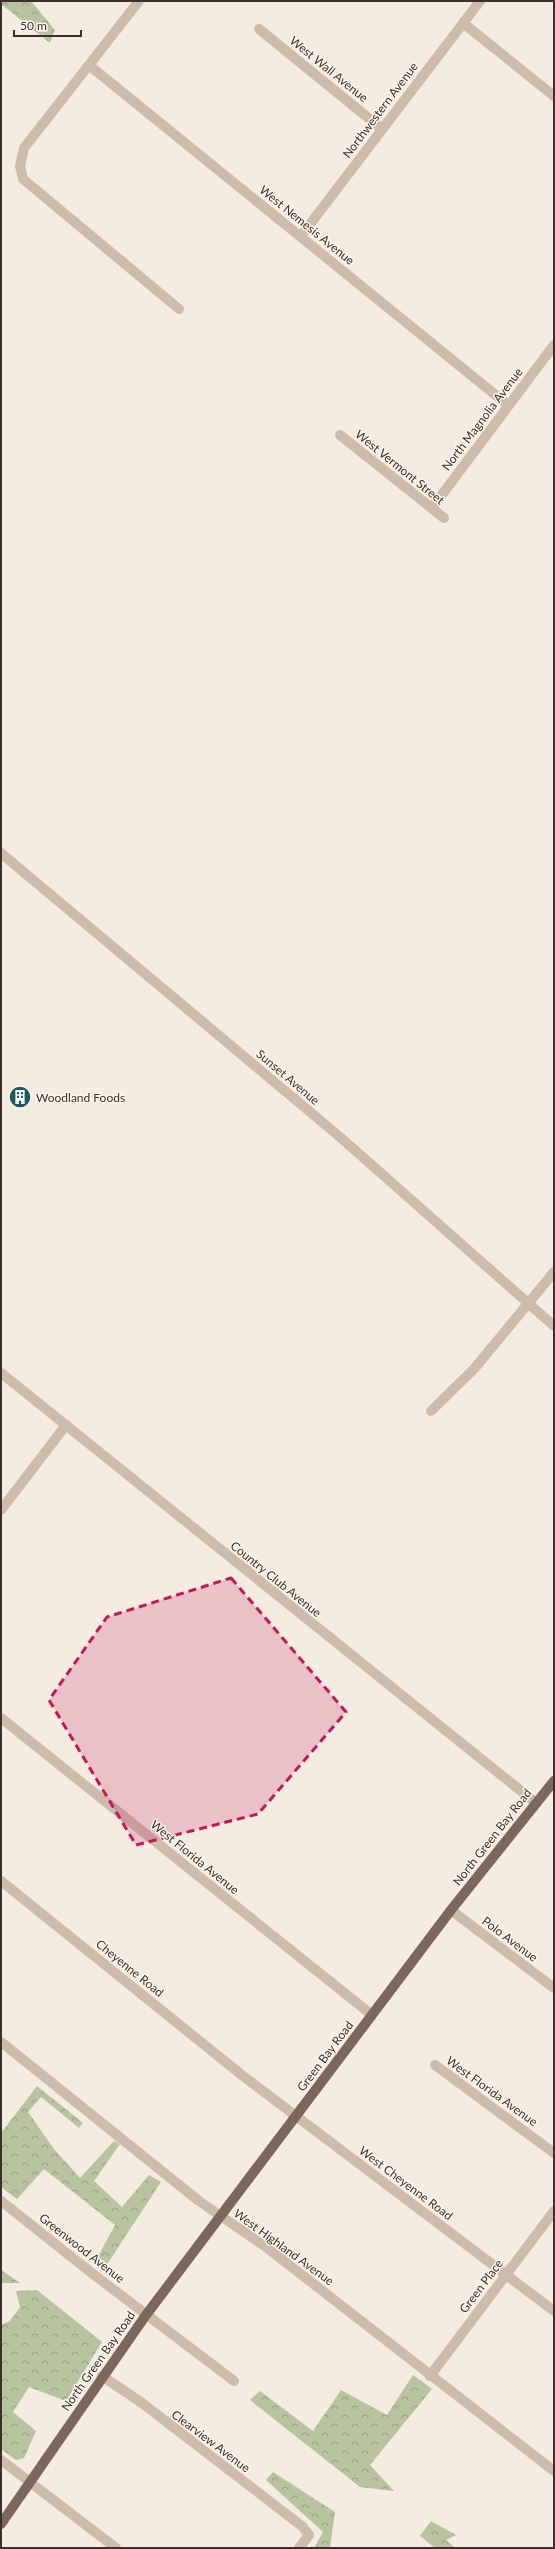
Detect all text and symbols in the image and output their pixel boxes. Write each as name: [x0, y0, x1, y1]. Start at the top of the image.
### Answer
scale bar: [14, 12, 81, 38]
text: 50 m: [20, 18, 47, 33]
street label: West Wall Avenue: [287, 33, 371, 105]
street label: Northwestern Avenue: [339, 59, 421, 161]
street label: West Nemesis Avenue: [256, 182, 358, 268]
street label: North Magnolia Avenue: [438, 365, 526, 473]
street label: West Vermont Street: [352, 426, 448, 508]
street label: Sunset Avenue: [253, 1046, 323, 1108]
building icon: Woodland Foods: [7, 1084, 33, 1110]
place label: Woodland Foods: [36, 1090, 125, 1105]
street label: Country Club Avenue: [228, 1538, 324, 1620]
street label: North Green Bay Road: [450, 1786, 534, 1888]
street label: West Florida Avenue: [148, 1817, 242, 1897]
street label: Polo Avenue: [479, 1913, 541, 1965]
street label: Cheyenne Road: [93, 1936, 167, 2000]
street label: Green Bay Road: [294, 2018, 356, 2094]
street label: West Florida Avenue: [443, 2053, 541, 2129]
street label: West Cheyenne Road: [356, 2143, 456, 2223]
street label: West Highland Avenue: [231, 2206, 337, 2288]
street label: Greenwood Avenue: [36, 2210, 128, 2286]
street label: Green Place: [456, 2256, 506, 2316]
street label: North Green Bay Road: [58, 2308, 138, 2414]
street label: Clearview Avenue: [169, 2407, 253, 2475]

